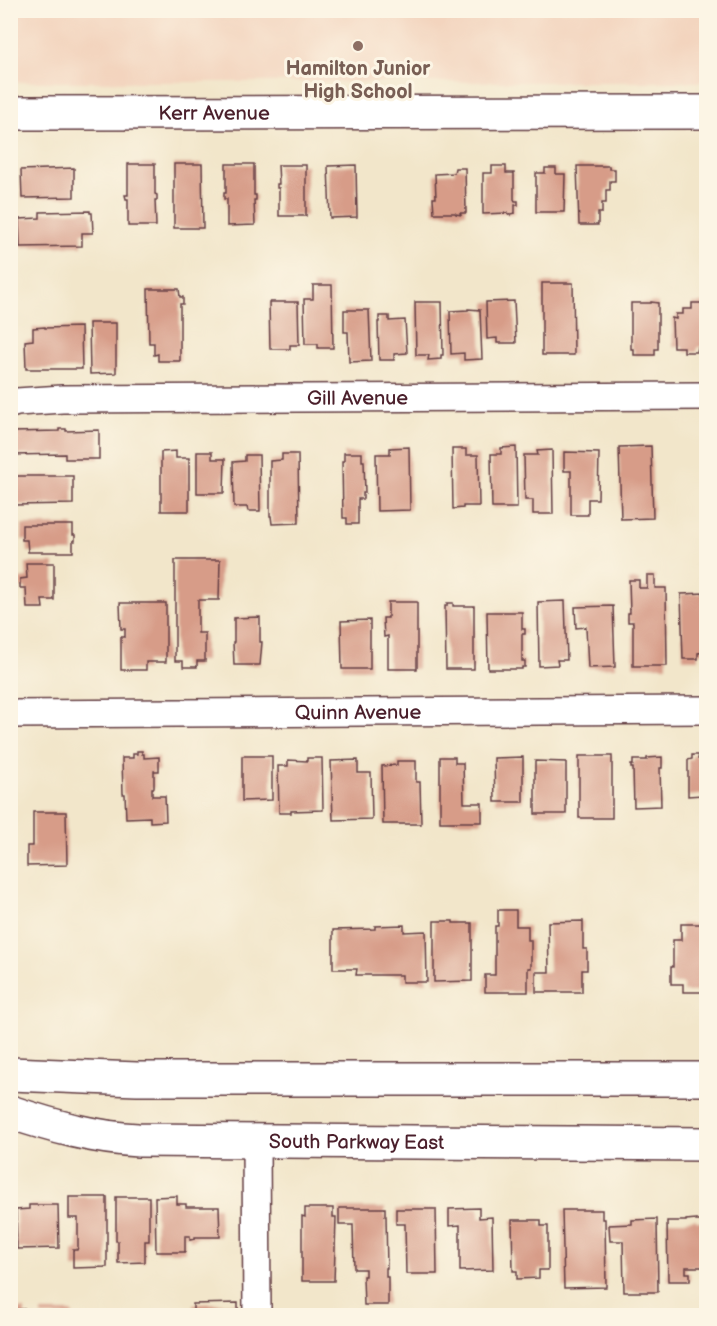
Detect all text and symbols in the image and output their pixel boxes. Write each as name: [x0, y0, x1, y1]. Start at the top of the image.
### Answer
marker: Hamilton Junior High School: [351, 39, 365, 53]
place label: Hamilton Junior High School: [286, 57, 431, 104]
street label: Kerr Avenue: [158, 102, 270, 126]
street label: Gill Avenue: [307, 386, 408, 411]
street label: Quinn Avenue: [295, 701, 421, 725]
street label: South Parkway East: [269, 1130, 444, 1155]

